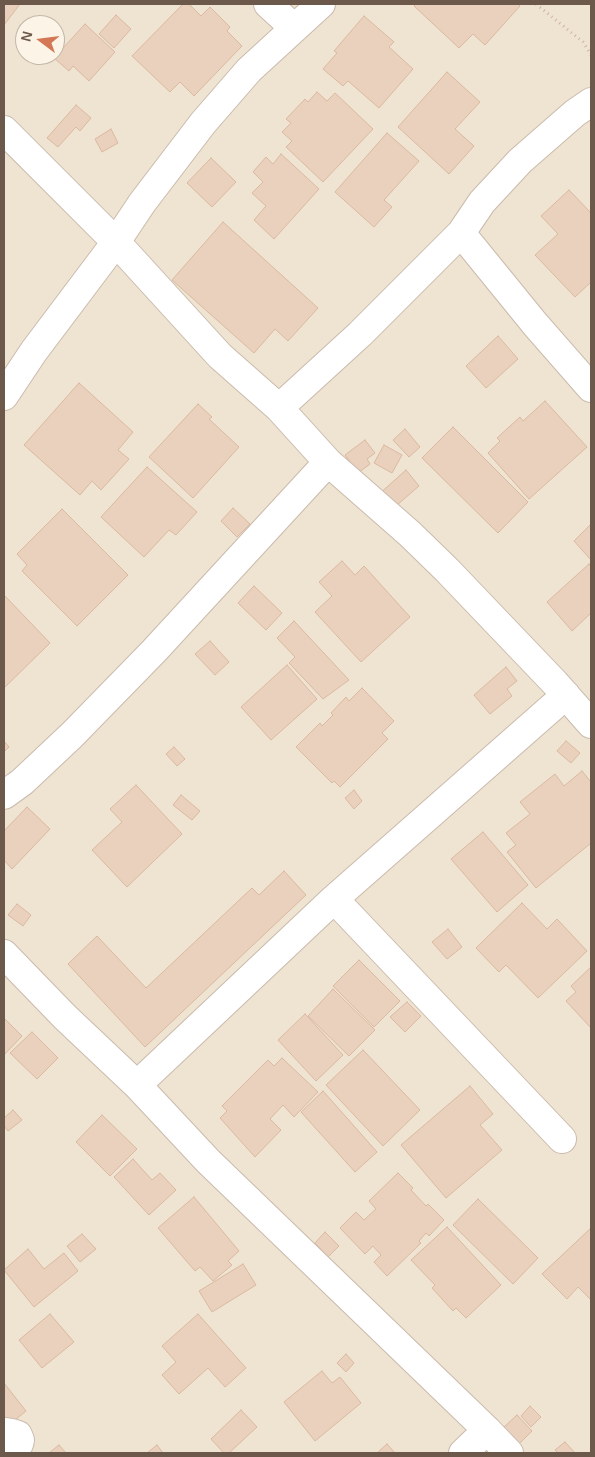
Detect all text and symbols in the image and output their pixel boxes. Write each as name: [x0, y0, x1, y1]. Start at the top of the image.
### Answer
north arrow: [15, 15, 65, 65]
text: N: [17, 29, 36, 43]

